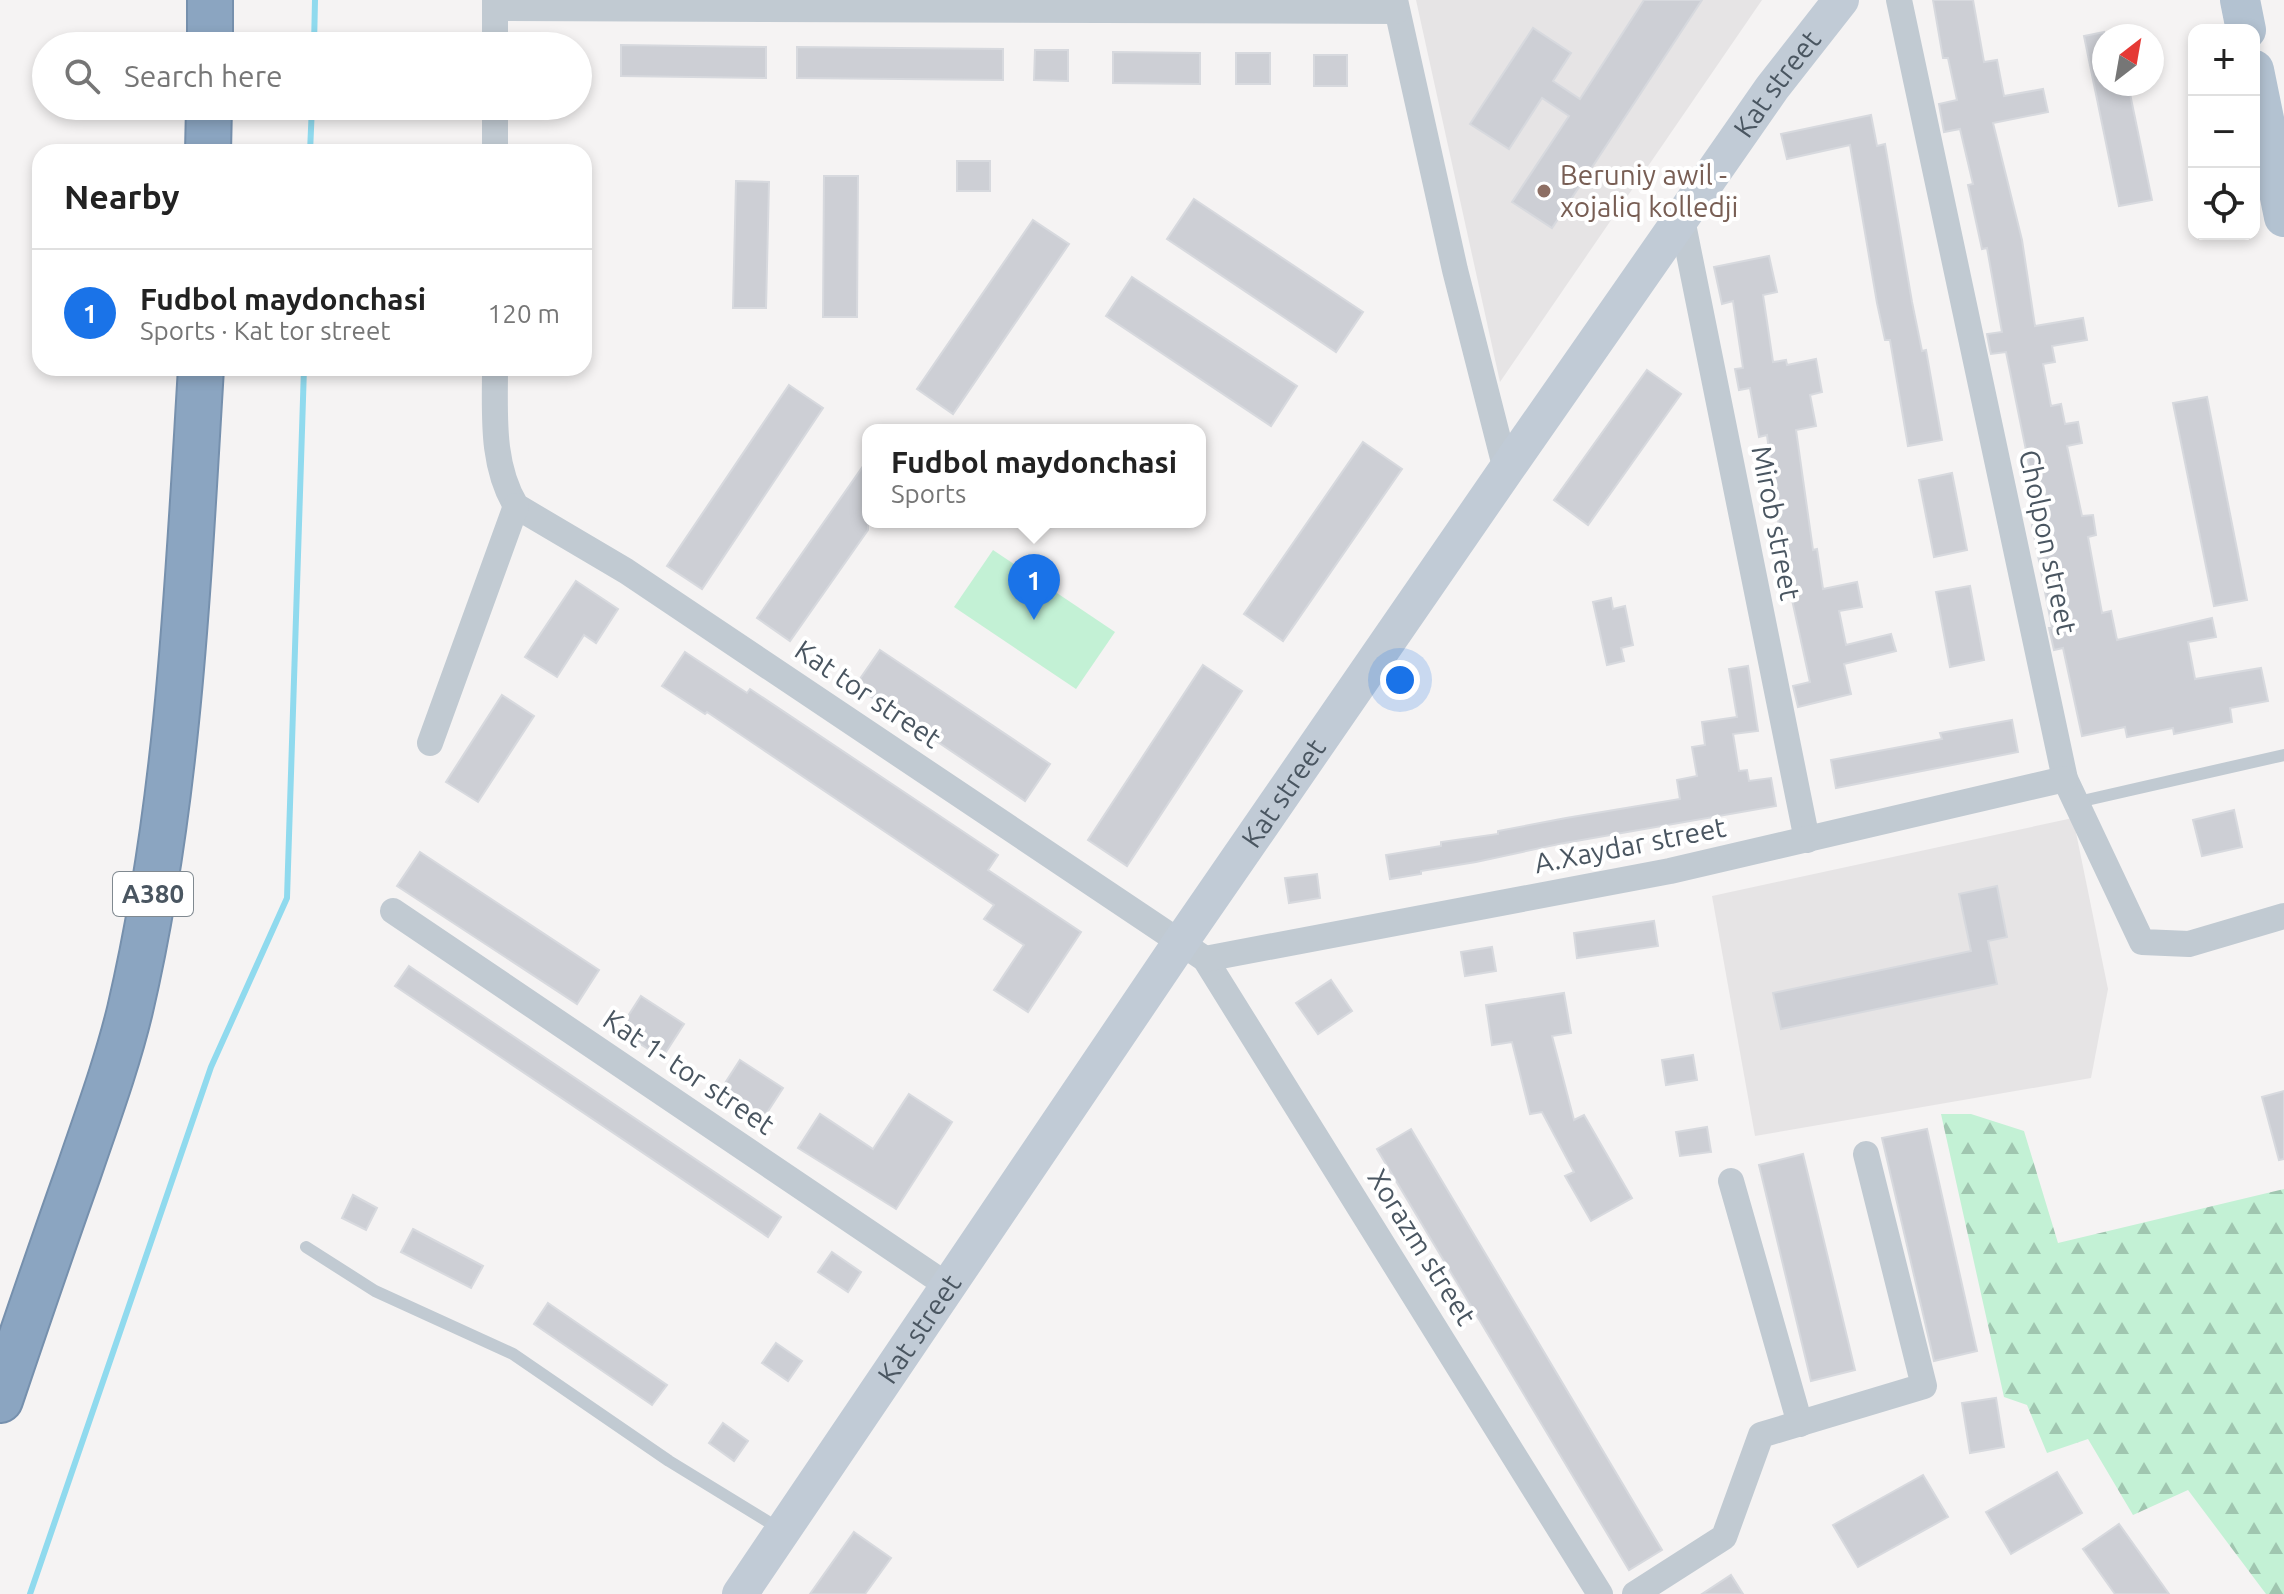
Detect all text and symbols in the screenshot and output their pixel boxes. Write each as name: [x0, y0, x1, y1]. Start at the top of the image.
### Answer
street label: Kat street: [1727, 24, 1826, 143]
north arrow: [2092, 24, 2164, 96]
map controls: [2188, 24, 2260, 240]
button: +: [2188, 24, 2260, 96]
search box: [32, 32, 592, 120]
icon: search: [60, 54, 104, 98]
text: Search here: [124, 59, 283, 93]
button: −: [2188, 96, 2260, 168]
place label: Beruniy awil - xojaliq kolledji: [1560, 159, 1738, 222]
button: locate: [2188, 168, 2260, 240]
text: Nearby: [64, 177, 179, 215]
marker: Beruniy awil - xojaliq kolledji: [1535, 182, 1553, 200]
text: Fudbol maydonchasi: [140, 282, 426, 316]
text: 1: [83, 299, 97, 328]
text: 120 m: [488, 299, 560, 328]
text: Sports · Kat tor street: [140, 316, 390, 345]
popup: [862, 424, 1206, 528]
street label: Mirob street: [1746, 443, 1807, 603]
text: Fudbol maydonchasi: [891, 445, 1177, 479]
street label: Cholpon street: [2014, 447, 2083, 637]
text: Sports: [891, 479, 966, 508]
pin: 1: [1008, 554, 1060, 620]
street label: Kat tor street: [790, 634, 947, 754]
your location: [1380, 660, 1420, 700]
street label: Kat street: [1235, 733, 1331, 853]
street label: A.Xaydar street: [1531, 811, 1728, 878]
road number: A380: [113, 872, 193, 916]
street label: Kat 1- tor street: [598, 1003, 780, 1140]
street label: Xorazm street: [1362, 1163, 1483, 1330]
street label: Kat street: [871, 1268, 967, 1389]

